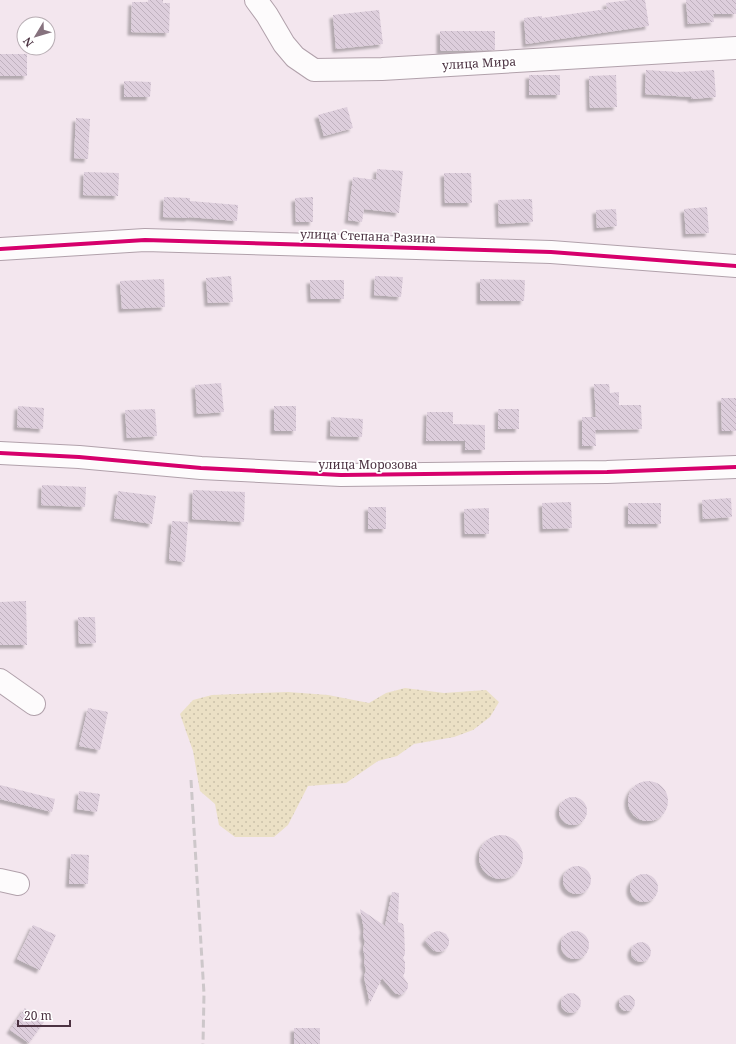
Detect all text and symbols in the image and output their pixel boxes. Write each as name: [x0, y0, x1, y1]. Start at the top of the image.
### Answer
north arrow: [16, 16, 56, 56]
text: N: [19, 34, 36, 50]
street label: улица Мира: [441, 53, 517, 73]
street label: улица Степана Разина: [300, 225, 436, 247]
street label: улица Морозова: [318, 456, 418, 473]
scale bar: [18, 1002, 70, 1028]
text: 20 m: [24, 1007, 52, 1024]

